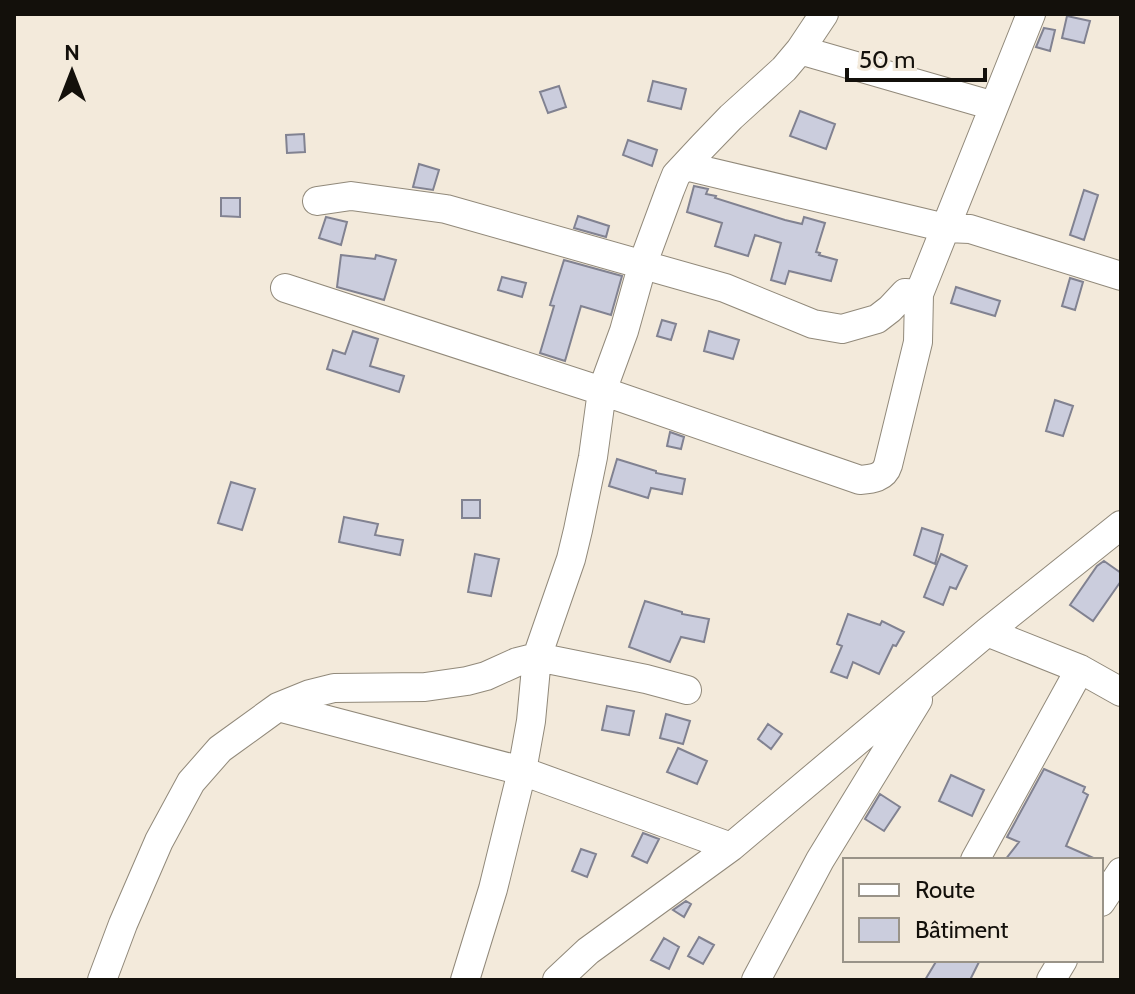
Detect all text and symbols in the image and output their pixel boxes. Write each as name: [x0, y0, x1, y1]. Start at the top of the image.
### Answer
north arrow: [32, 32, 112, 112]
scale bar: [847, 32, 985, 82]
text: N: [64, 39, 80, 66]
text: 50 m: [859, 45, 915, 74]
legend: [843, 858, 1103, 962]
text: Route: [915, 875, 975, 904]
text: Bâtiment: [915, 915, 1008, 944]

